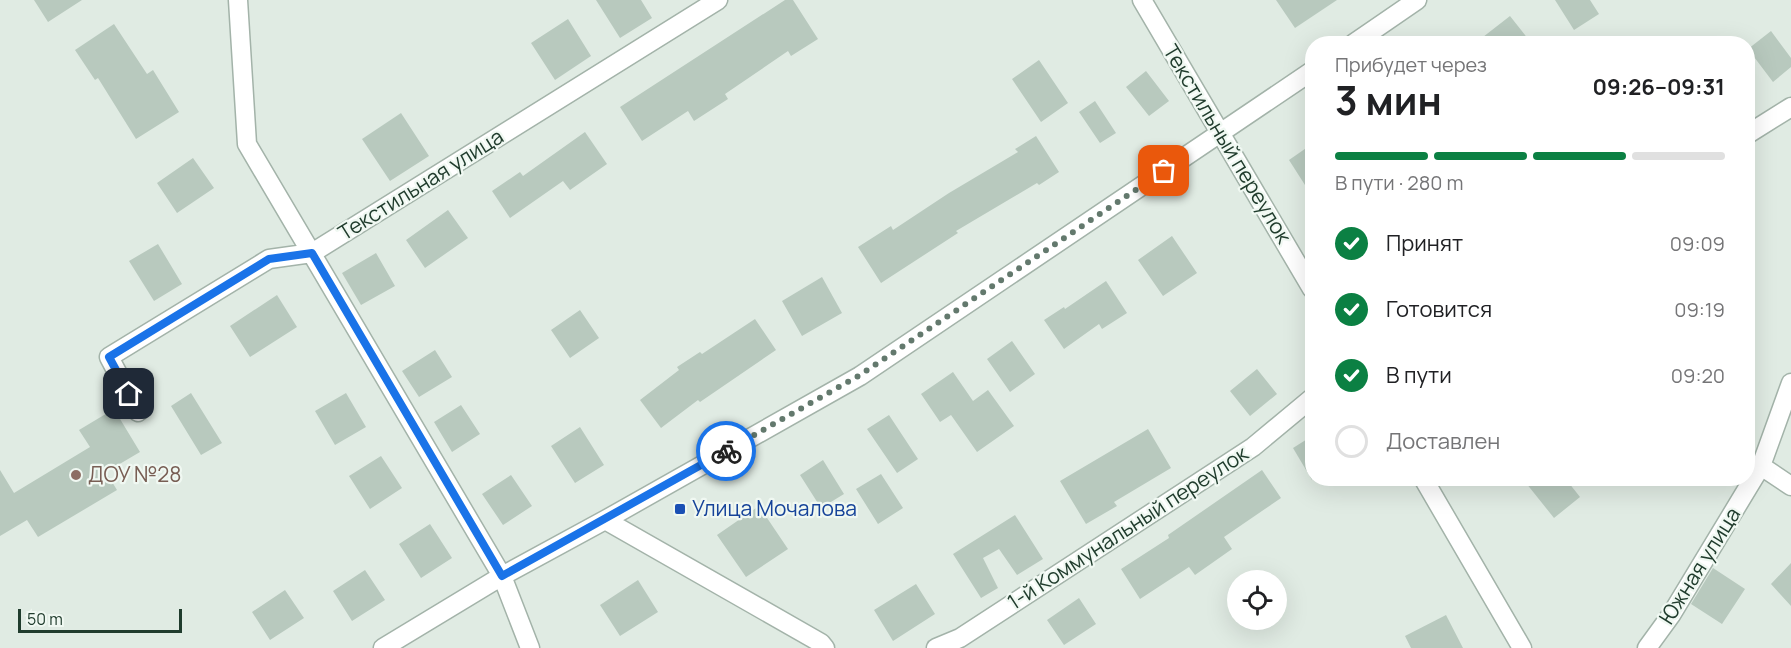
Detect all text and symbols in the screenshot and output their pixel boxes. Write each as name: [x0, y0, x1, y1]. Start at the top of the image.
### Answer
street label: Текстильный переулок: [1157, 39, 1299, 249]
text: Прибудет через: [1335, 51, 1487, 78]
text: 09:26–09:31: [1593, 72, 1725, 102]
text: 3 мин: [1335, 73, 1442, 127]
street label: Текстильная улица: [333, 122, 508, 246]
pin: [1138, 145, 1189, 196]
icon: bag: [1147, 154, 1180, 187]
text: В пути · 280 m: [1335, 169, 1463, 196]
icon: check: [1335, 227, 1368, 260]
text: Принят: [1386, 228, 1463, 258]
text: 09:09: [1670, 230, 1725, 257]
icon: check: [1335, 293, 1368, 326]
text: Готовится: [1386, 294, 1492, 324]
text: 09:19: [1674, 296, 1725, 323]
icon: check: [1335, 359, 1368, 392]
text: В пути: [1386, 360, 1452, 390]
text: 09:20: [1671, 362, 1725, 389]
pin: [103, 368, 154, 419]
icon: home: [112, 377, 145, 410]
courier: [696, 421, 756, 481]
text: Доставлен: [1386, 426, 1500, 456]
icon: bike: [710, 435, 743, 468]
street label: 1-й Коммунальный переулок: [1002, 438, 1254, 616]
place label: ДОУ №28: [88, 460, 181, 488]
marker: ДОУ №28: [69, 468, 83, 482]
place label: Улица Мочалова: [692, 494, 857, 522]
marker: Улица Мочалова: [673, 502, 687, 516]
street label: Южная улица: [1652, 502, 1746, 629]
map controls: [1227, 570, 1287, 630]
button: locate: [1227, 570, 1287, 630]
scale bar: [18, 606, 182, 634]
text: 50 m: [27, 608, 63, 630]

